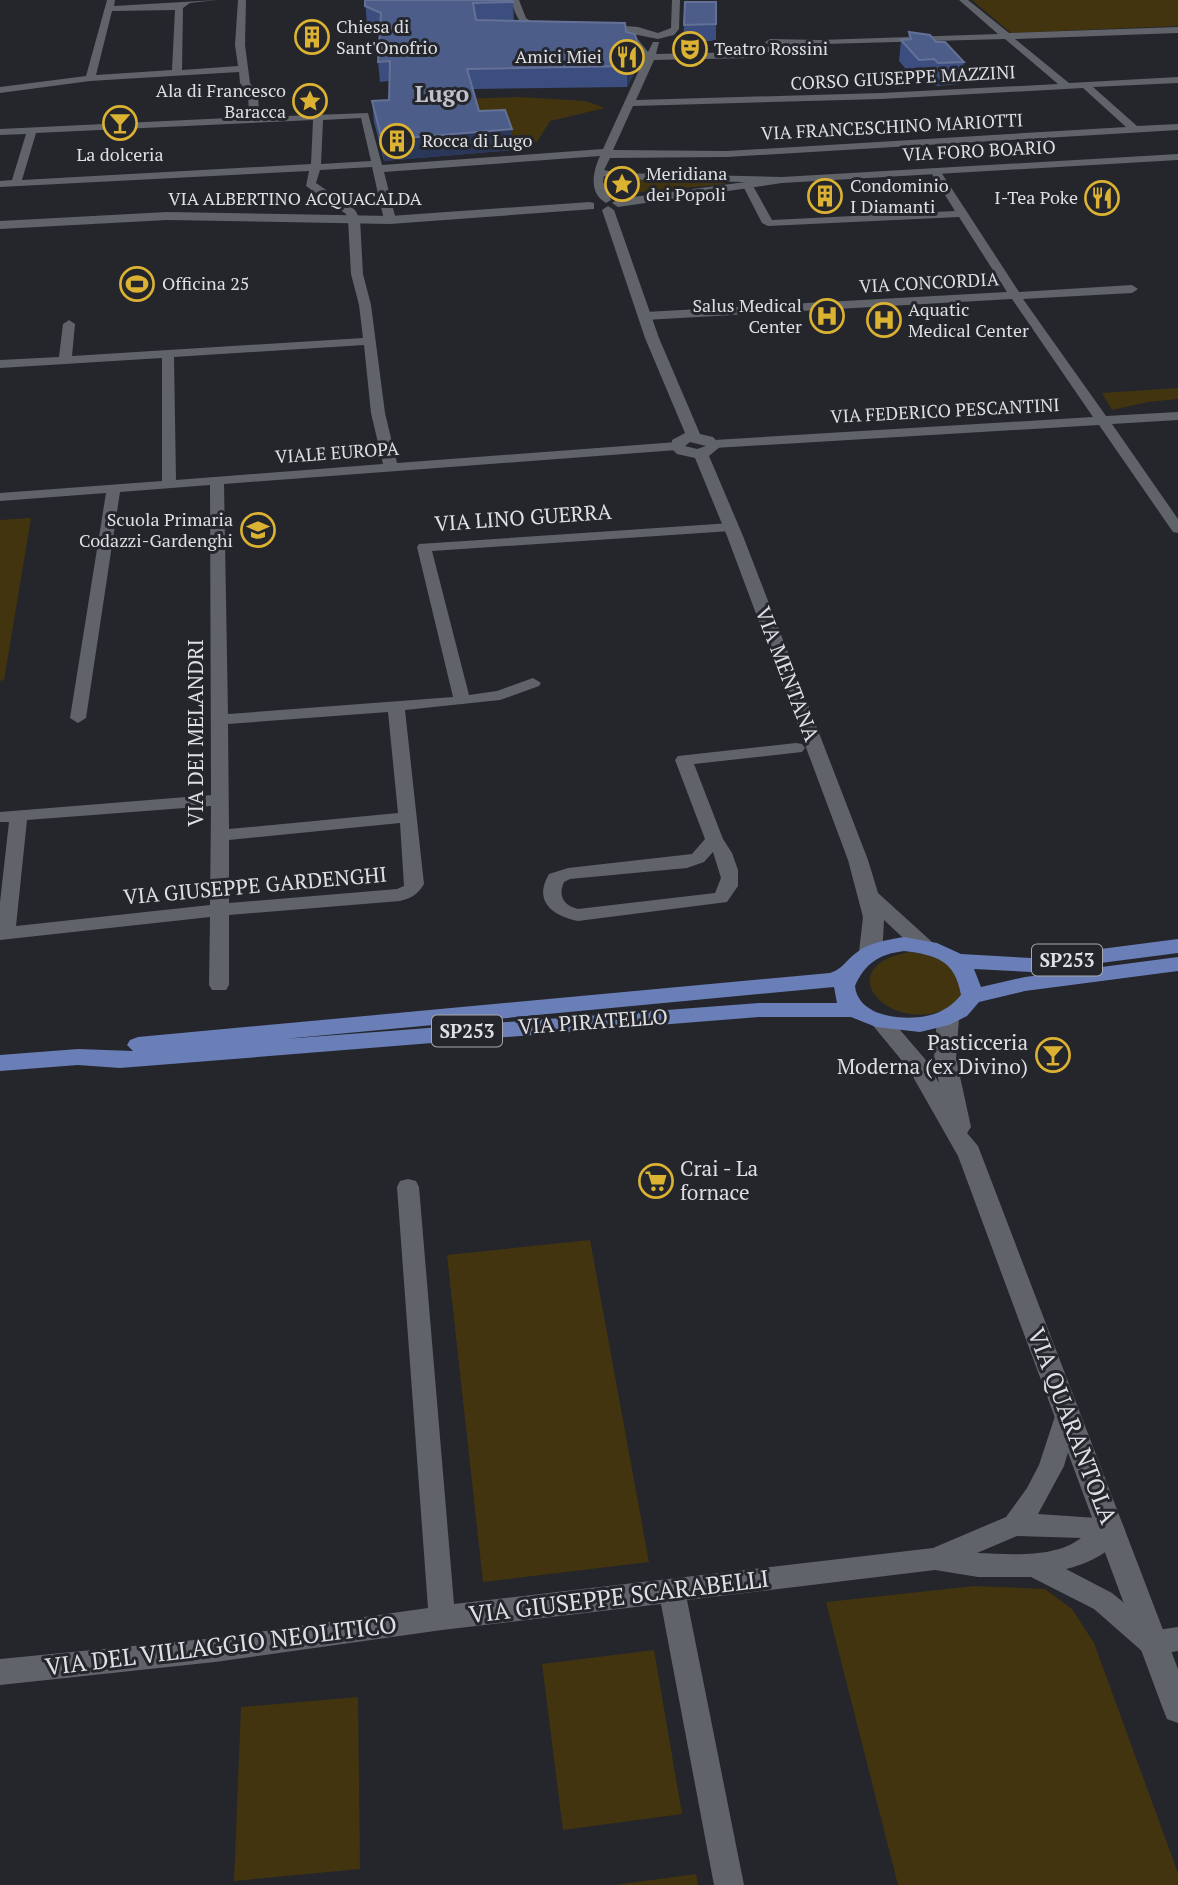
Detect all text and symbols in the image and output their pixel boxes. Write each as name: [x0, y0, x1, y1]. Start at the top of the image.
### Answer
place label: Chiesa di Sant'Onofrio: [336, 14, 438, 59]
building icon: Chiesa di Sant'Onofrio: [293, 18, 331, 56]
theatre icon: Teatro Rossini: [671, 30, 709, 68]
place label: Teatro Rossini: [714, 36, 828, 60]
restaurant icon: Amici Miei: [608, 38, 646, 76]
place label: Amici Miei: [515, 44, 602, 68]
street label: CORSO GIUSEPPE MAZZINI: [790, 59, 1016, 95]
place label: Ala di Francesco Baracca: [156, 78, 286, 123]
district label: Lugo: [415, 78, 469, 109]
place icon: Ala di Francesco Baracca: [291, 82, 329, 120]
bar icon: La dolceria: [101, 104, 139, 142]
street label: VIA FRANCESCHINO MARIOTTI: [760, 107, 1024, 145]
building icon: Rocca di Lugo: [378, 122, 416, 160]
place label: Rocca di Lugo: [422, 128, 532, 152]
street label: VIA FORO BOARIO: [902, 134, 1056, 166]
place label: La dolceria: [76, 142, 164, 166]
place label: Meridiana dei Popoli: [646, 161, 727, 206]
place icon: Meridiana dei Popoli: [603, 165, 641, 203]
place label: Condominio I Diamanti: [850, 173, 949, 218]
building icon: Condominio I Diamanti: [806, 177, 844, 215]
restaurant icon: I-Tea Poke: [1083, 179, 1121, 217]
place label: I-Tea Poke: [994, 185, 1078, 209]
street label: VIA ALBERTINO ACQUACALDA: [168, 186, 422, 210]
sports icon: Officina 25: [118, 265, 156, 303]
street label: VIA CONCORDIA: [858, 266, 1000, 298]
place label: Officina 25: [162, 271, 249, 295]
place label: Salus Medical Center: [692, 293, 802, 338]
hospital icon: Salus Medical Center: [808, 297, 846, 335]
place label: Aquatic Medical Center: [908, 297, 1029, 342]
hospital icon: Aquatic Medical Center: [865, 301, 903, 339]
street label: VIA FEDERICO PESCANTINI: [830, 392, 1060, 428]
street label: VIALE EUROPA: [274, 436, 400, 468]
street label: VIA LINO GUERRA: [433, 497, 613, 537]
place label: Scuola Primaria Codazzi-Gardenghi: [79, 507, 233, 552]
school or university icon: Scuola Primaria Codazzi-Gardenghi: [239, 511, 277, 549]
street label: VIA MENTANA: [749, 602, 827, 746]
street label: VIA DEI MELANDRI: [181, 639, 209, 827]
street label: VIA GIUSEPPE GARDENGHI: [122, 860, 388, 910]
road number: SP253: [1032, 944, 1102, 976]
street label: VIA PIRATELLO: [517, 1002, 669, 1040]
road number: SP253: [432, 1015, 502, 1046]
place label: Pasticceria Moderna (ex Divino): [837, 1028, 1028, 1080]
bar icon: Pasticceria Moderna (ex Divino): [1034, 1036, 1072, 1074]
place label: Crai - La fornace: [680, 1154, 758, 1206]
supermarket icon: Crai - La fornace: [637, 1162, 675, 1200]
street label: VIA QUARANTOLA: [1021, 1323, 1125, 1529]
street label: VIA GIUSEPPE SCARABELLI: [467, 1562, 771, 1630]
street label: VIA DEL VILLAGGIO NEOLITICO: [43, 1608, 399, 1682]

